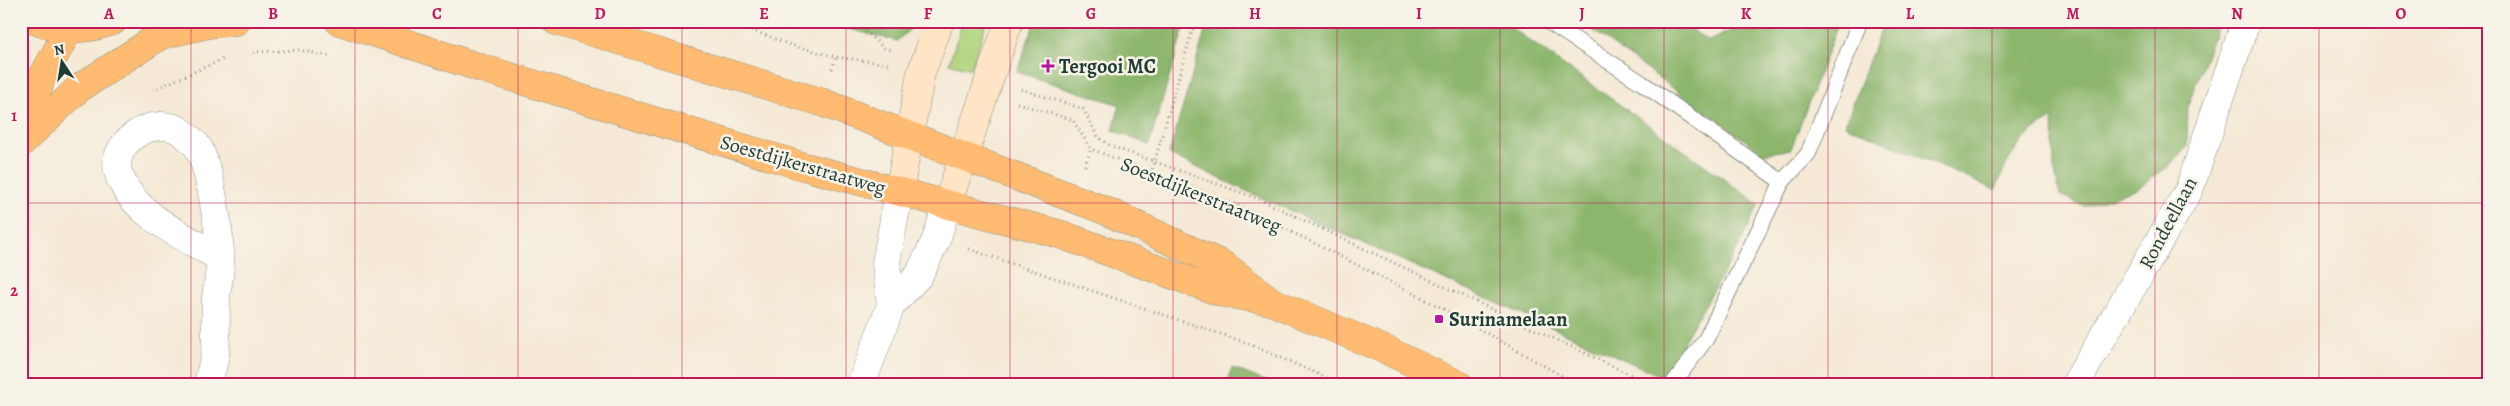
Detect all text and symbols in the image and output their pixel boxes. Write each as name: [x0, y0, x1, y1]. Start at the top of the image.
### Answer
text: A: [103, 3, 115, 25]
text: B: [268, 3, 278, 25]
text: C: [432, 3, 442, 25]
text: D: [594, 3, 606, 25]
text: E: [759, 3, 769, 25]
text: F: [924, 3, 933, 25]
text: G: [1086, 3, 1096, 25]
text: H: [1249, 3, 1261, 25]
text: I: [1416, 3, 1422, 25]
text: J: [1579, 3, 1585, 25]
text: K: [1741, 3, 1752, 25]
text: L: [1906, 3, 1915, 25]
text: M: [2066, 3, 2080, 25]
text: N: [2231, 3, 2243, 25]
text: O: [2396, 3, 2407, 25]
north arrow: [38, 38, 88, 88]
text: N: [52, 39, 66, 60]
place label: Tergooi MC: [1059, 53, 1156, 80]
marker: Tergooi MC: [1041, 59, 1055, 73]
text: 1: [11, 105, 17, 127]
street label: Soestdijkerstraatweg: [717, 128, 889, 202]
street label: Soestdijkerstraatweg: [1117, 150, 1285, 240]
street label: Rondeellaan: [2132, 172, 2204, 274]
text: 2: [10, 280, 18, 302]
place label: Surinamelaan: [1449, 306, 1567, 333]
marker: Surinamelaan: [1433, 313, 1445, 325]

